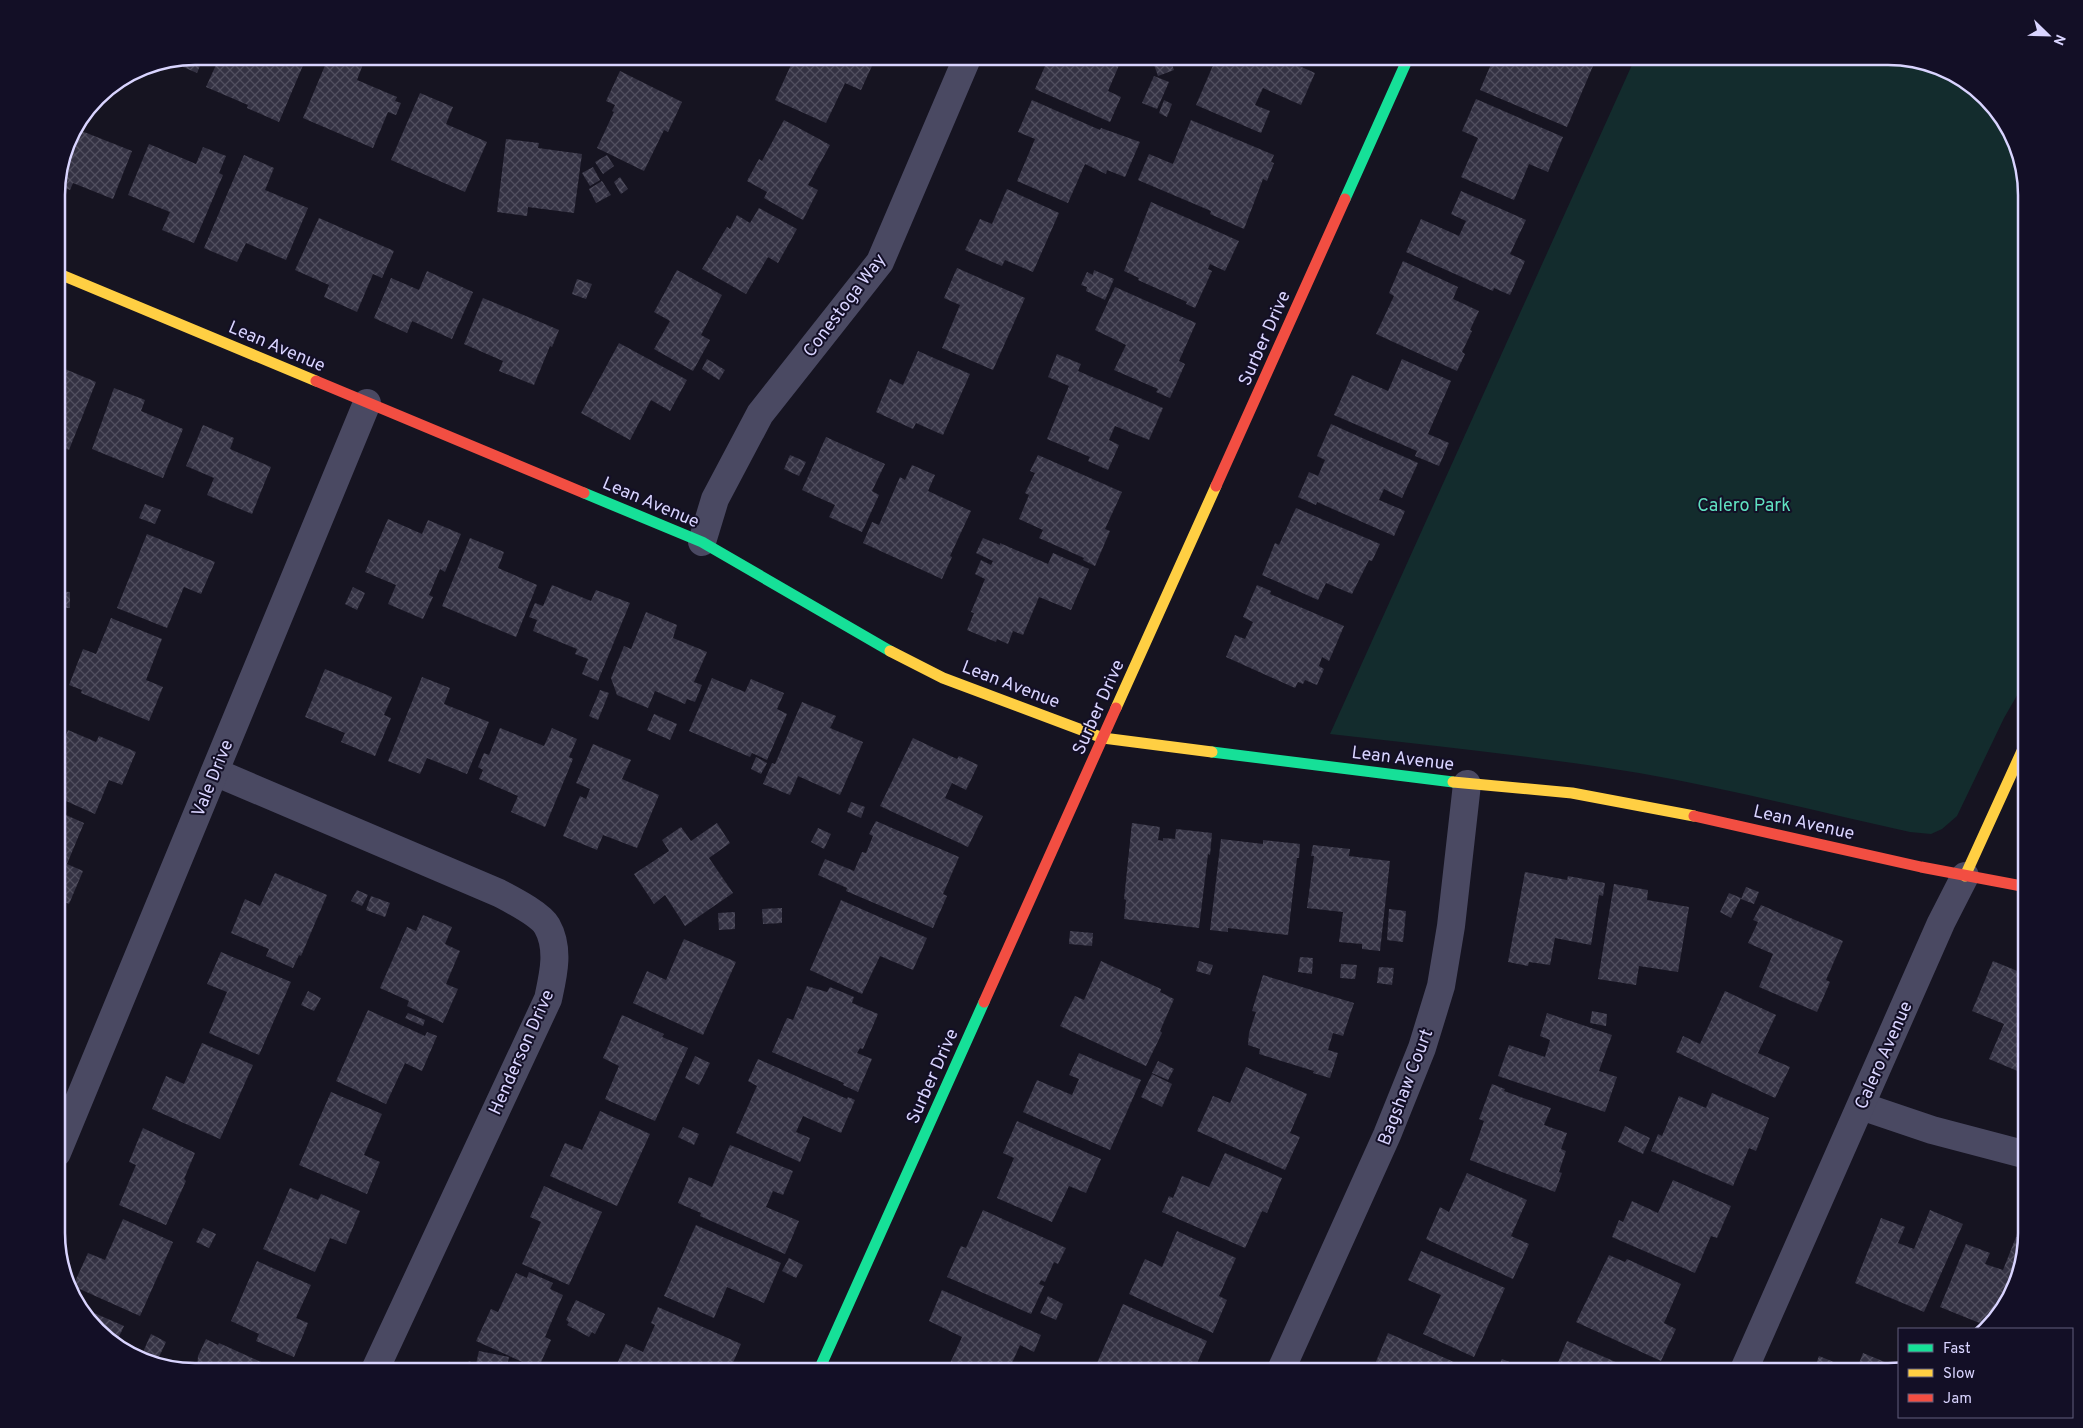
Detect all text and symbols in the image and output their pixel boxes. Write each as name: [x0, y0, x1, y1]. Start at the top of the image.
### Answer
north arrow: [2023, 10, 2073, 60]
text: N: [2049, 32, 2068, 47]
street label: Conestoga Way: [799, 249, 892, 362]
street label: Surber Drive: [1234, 287, 1297, 390]
street label: Lean Avenue: [224, 317, 328, 378]
street label: Lean Avenue: [598, 473, 702, 534]
park label: Calero Park: [1697, 495, 1791, 518]
street label: Lean Avenue: [958, 656, 1063, 715]
street label: Surber Drive: [1068, 656, 1131, 759]
street label: Vale Drive: [188, 737, 239, 821]
street label: Lean Avenue: [1350, 742, 1455, 777]
street label: Lean Avenue: [1751, 801, 1857, 846]
street label: Henderson Drive: [484, 986, 560, 1119]
street label: Calero Avenue: [1850, 998, 1918, 1113]
street label: Surber Drive: [902, 1025, 965, 1128]
street label: Bagshaw Court: [1374, 1026, 1439, 1149]
legend: [1898, 1328, 2073, 1418]
text: Fast: [1943, 1340, 1971, 1359]
text: Slow: [1943, 1365, 1975, 1384]
text: Jam: [1943, 1390, 1972, 1409]

